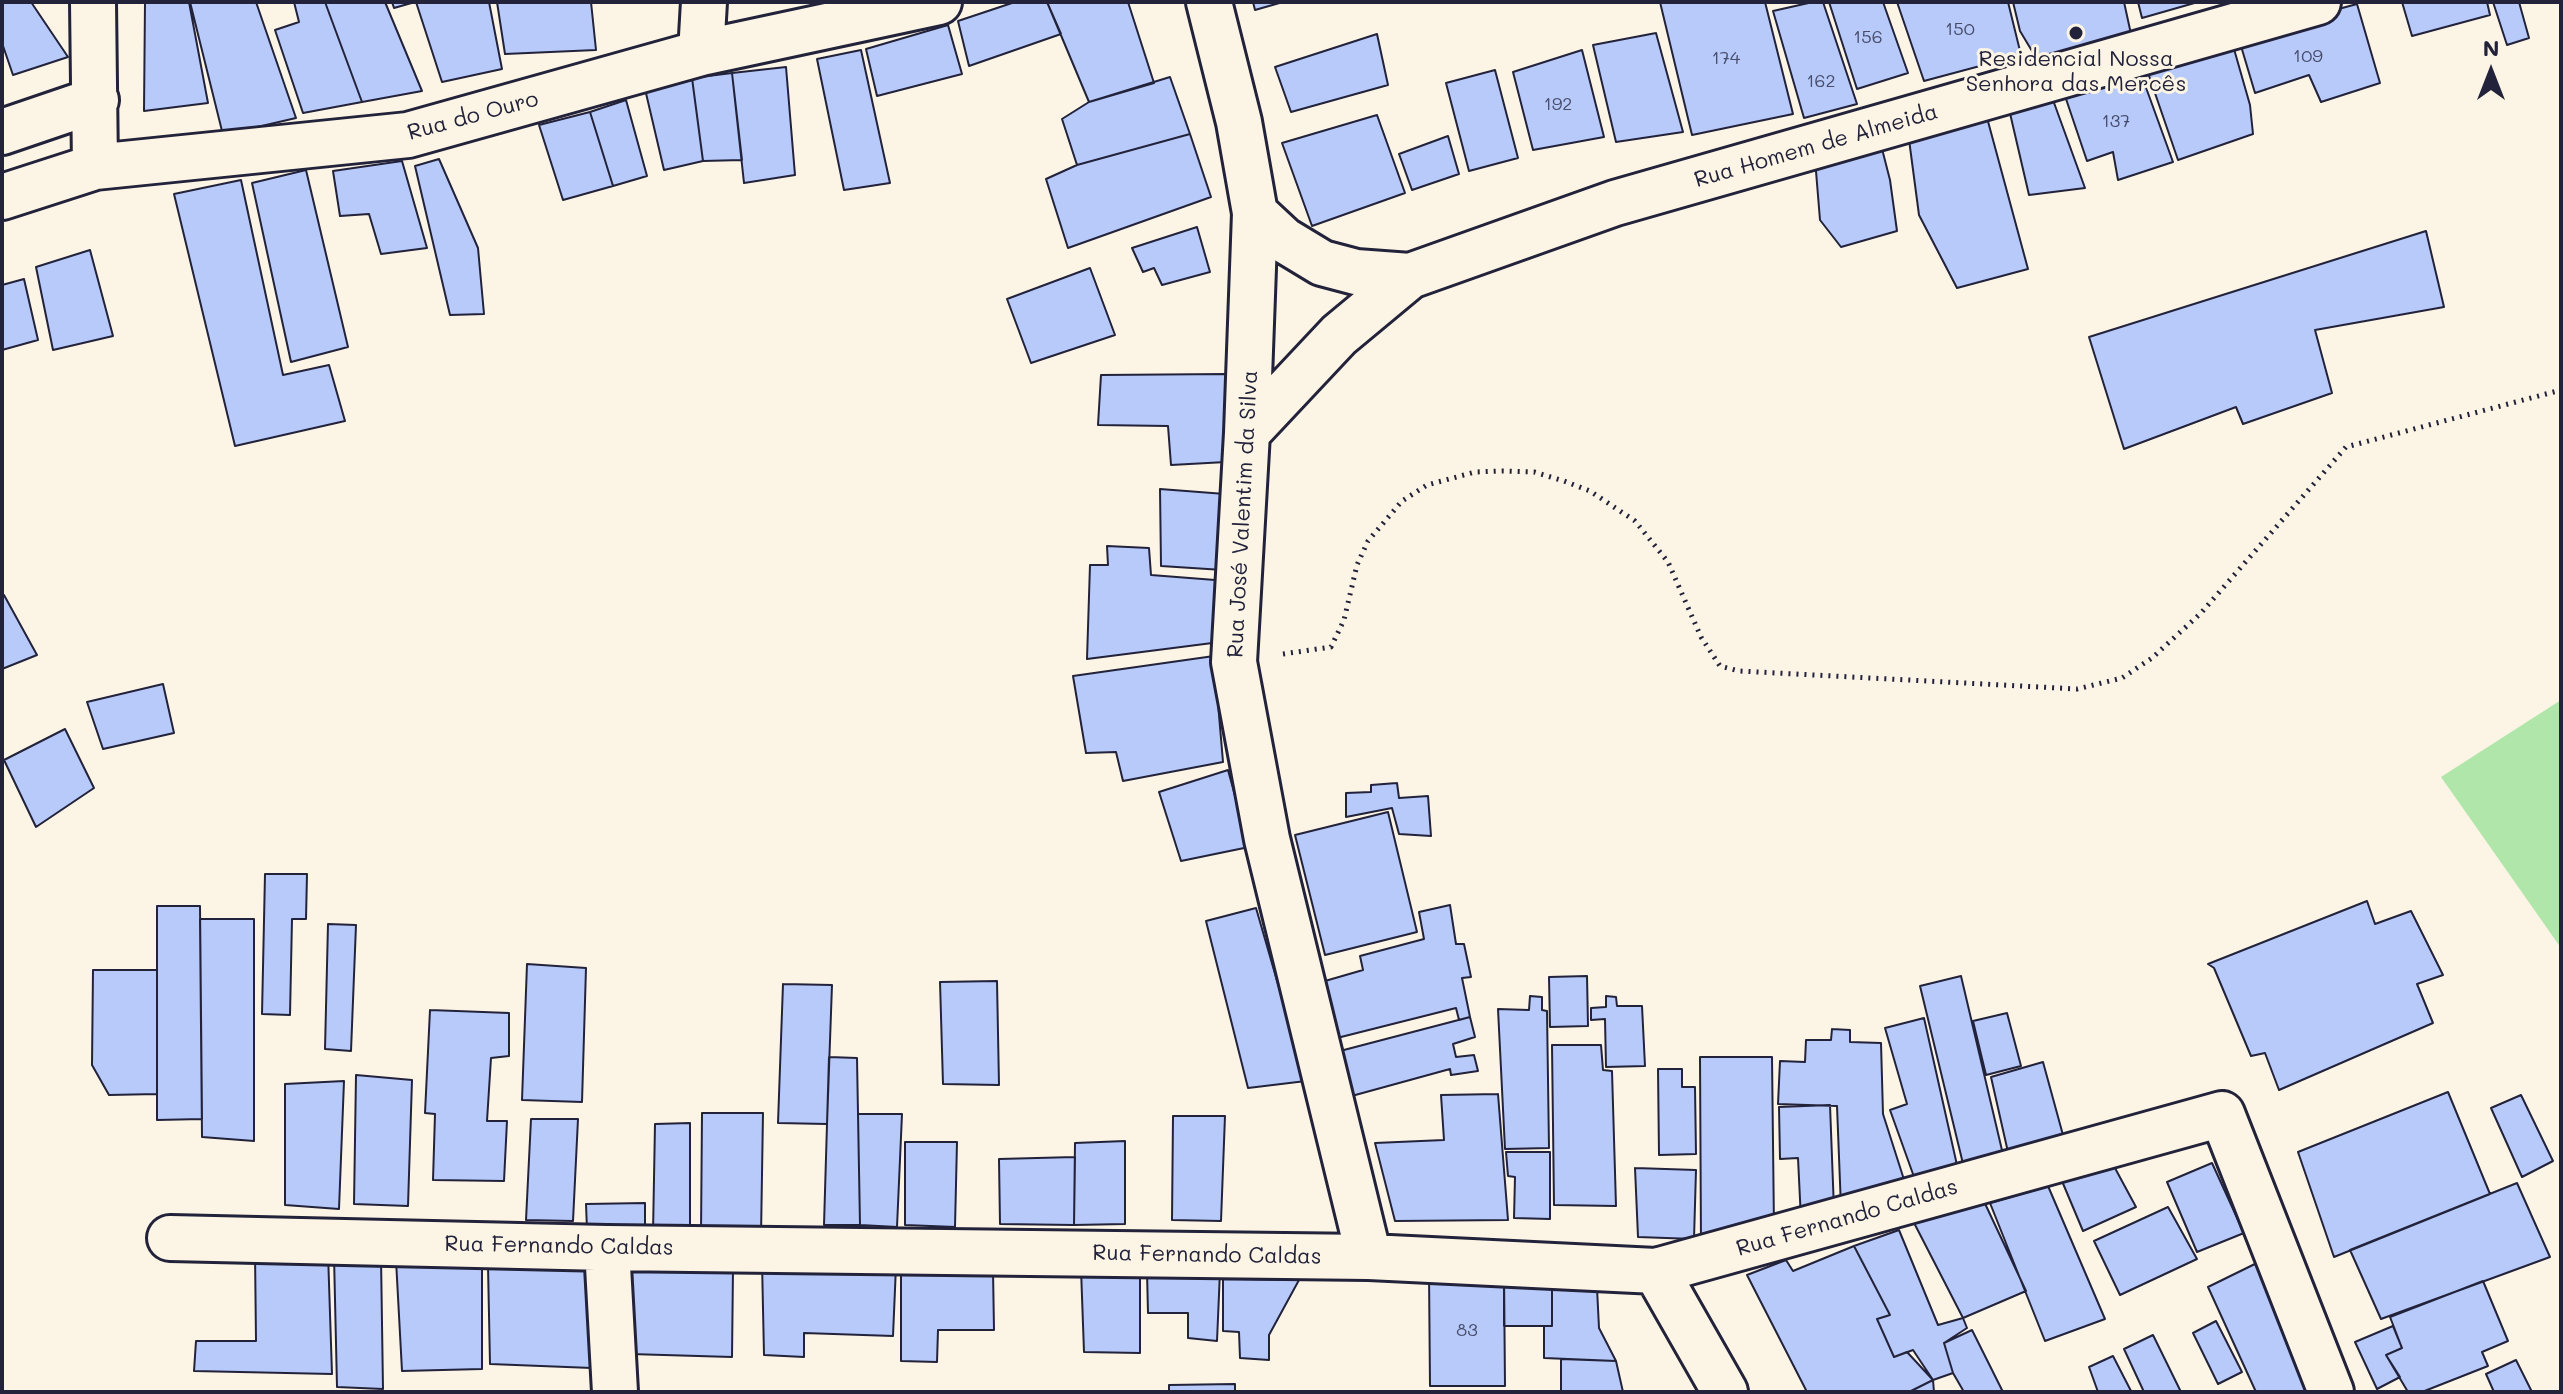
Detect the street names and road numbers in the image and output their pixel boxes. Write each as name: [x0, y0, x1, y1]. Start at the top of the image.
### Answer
street label: Rua do Ouro: [405, 86, 541, 146]
street label: Rua Homem de Almeida: [1691, 99, 1941, 193]
street label: Rua José Valentim da Silva: [1222, 369, 1264, 659]
street label: Rua Fernando Caldas: [1733, 1174, 1961, 1262]
street label: Rua Fernando Caldas: [444, 1231, 674, 1261]
street label: Rua Fernando Caldas: [1092, 1240, 1322, 1270]

